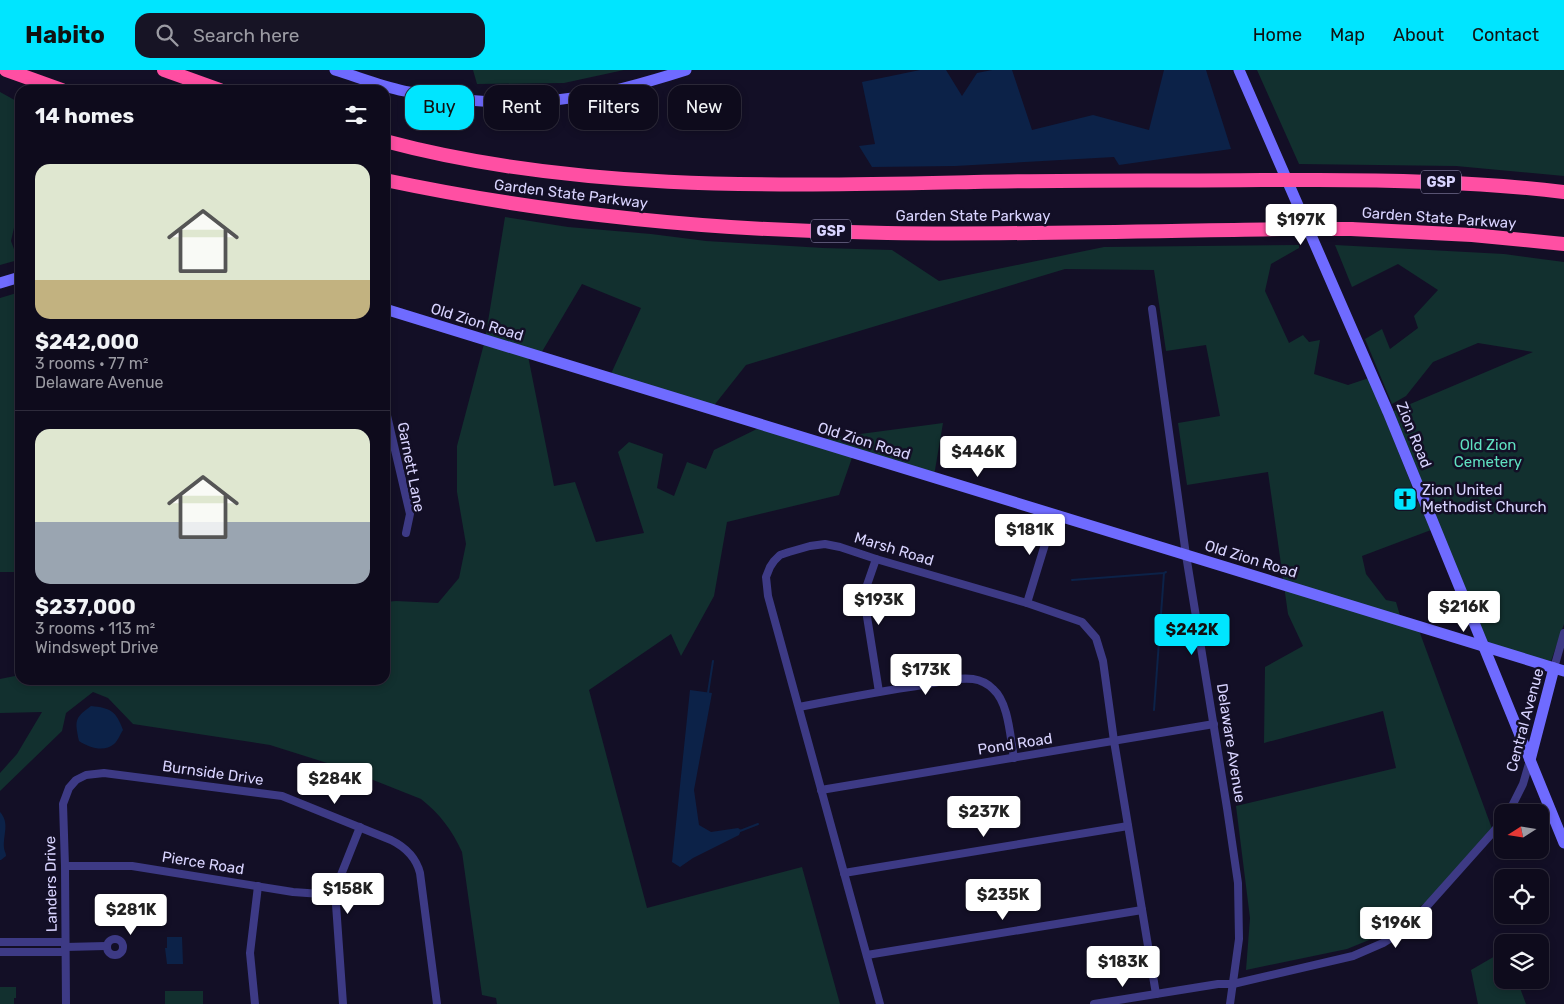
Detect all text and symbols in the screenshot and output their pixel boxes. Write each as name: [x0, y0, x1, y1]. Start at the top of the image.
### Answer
search box: [135, 13, 485, 58]
text: Habito: [25, 21, 105, 49]
icon: search: [153, 21, 181, 49]
text: Search here: [193, 24, 300, 47]
text: Home: [1253, 24, 1302, 46]
text: Map: [1330, 24, 1365, 46]
text: About: [1393, 24, 1444, 46]
text: Contact: [1472, 24, 1539, 46]
chip: Buy: [405, 85, 474, 130]
chip: Rent: [484, 85, 559, 130]
chip: Filters: [569, 85, 658, 130]
chip: New: [668, 85, 741, 130]
icon: filters: [342, 101, 370, 129]
text: 14 homes: [35, 103, 134, 128]
road number: GSP: [1421, 170, 1461, 194]
street label: Garden State Parkway: [493, 176, 649, 212]
icon: home: [158, 196, 248, 286]
pin: $197K: [1266, 204, 1336, 246]
street label: Garden State Parkway: [1361, 204, 1517, 232]
street label: Garden State Parkway: [896, 207, 1050, 225]
text: $197K: [1277, 210, 1325, 229]
road number: GSP: [811, 220, 851, 242]
street label: Old Zion Road: [428, 299, 526, 345]
text: $242,000: [35, 329, 139, 354]
text: 3 rooms · 77 m²: [35, 354, 148, 373]
text: Delaware Avenue: [35, 373, 164, 392]
street label: Zion Road: [1393, 399, 1435, 471]
street label: Old Zion Road: [815, 418, 913, 464]
street label: Garnett Lane: [393, 420, 429, 514]
pin: $446K: [943, 436, 1013, 478]
park label: Old Zion Cemetery: [1454, 436, 1522, 471]
text: $446K: [951, 442, 1005, 461]
icon: home: [158, 462, 248, 552]
place label: Zion United Methodist Church: [1422, 481, 1547, 516]
church icon: Zion United Methodist Church: [1392, 486, 1418, 512]
pin: $181K: [995, 514, 1065, 556]
text: $181K: [1006, 520, 1054, 539]
street label: Marsh Road: [852, 528, 936, 570]
street label: Old Zion Road: [1202, 536, 1300, 582]
pin: $193K: [844, 584, 914, 626]
text: $193K: [854, 590, 904, 609]
pin: $216K: [1429, 590, 1499, 633]
text: $237,000: [35, 594, 136, 619]
text: $216K: [1439, 597, 1489, 616]
pin: $242K: [1157, 614, 1227, 656]
text: 3 rooms · 113 m²: [35, 619, 155, 638]
text: $242K: [1166, 620, 1218, 639]
text: Windswept Drive: [35, 638, 159, 657]
pin: $173K: [891, 654, 961, 696]
text: $173K: [902, 660, 950, 679]
street label: Central Avenue: [1503, 666, 1547, 774]
street label: Delaware Avenue: [1213, 682, 1249, 804]
street label: Pond Road: [976, 729, 1054, 759]
street label: Burnside Drive: [161, 757, 265, 789]
pin: $284K: [300, 762, 370, 805]
text: $284K: [308, 769, 362, 788]
pin: $237K: [949, 796, 1019, 838]
text: $237K: [958, 802, 1010, 821]
north arrow: [1494, 804, 1549, 859]
map controls: [1494, 804, 1549, 989]
street label: Landers Drive: [41, 836, 61, 932]
street label: Pierce Road: [161, 848, 245, 878]
button: locate: [1494, 869, 1549, 924]
pin: $158K: [313, 872, 383, 915]
pin: $235K: [968, 878, 1038, 921]
text: $158K: [323, 879, 373, 898]
text: $235K: [977, 885, 1029, 904]
pin: $281K: [96, 894, 166, 936]
text: $281K: [106, 900, 156, 919]
pin: $196K: [1361, 906, 1431, 949]
text: $196K: [1371, 913, 1421, 932]
button: layers: [1494, 934, 1549, 989]
pin: $183K: [1088, 946, 1158, 988]
text: $183K: [1098, 952, 1148, 971]

